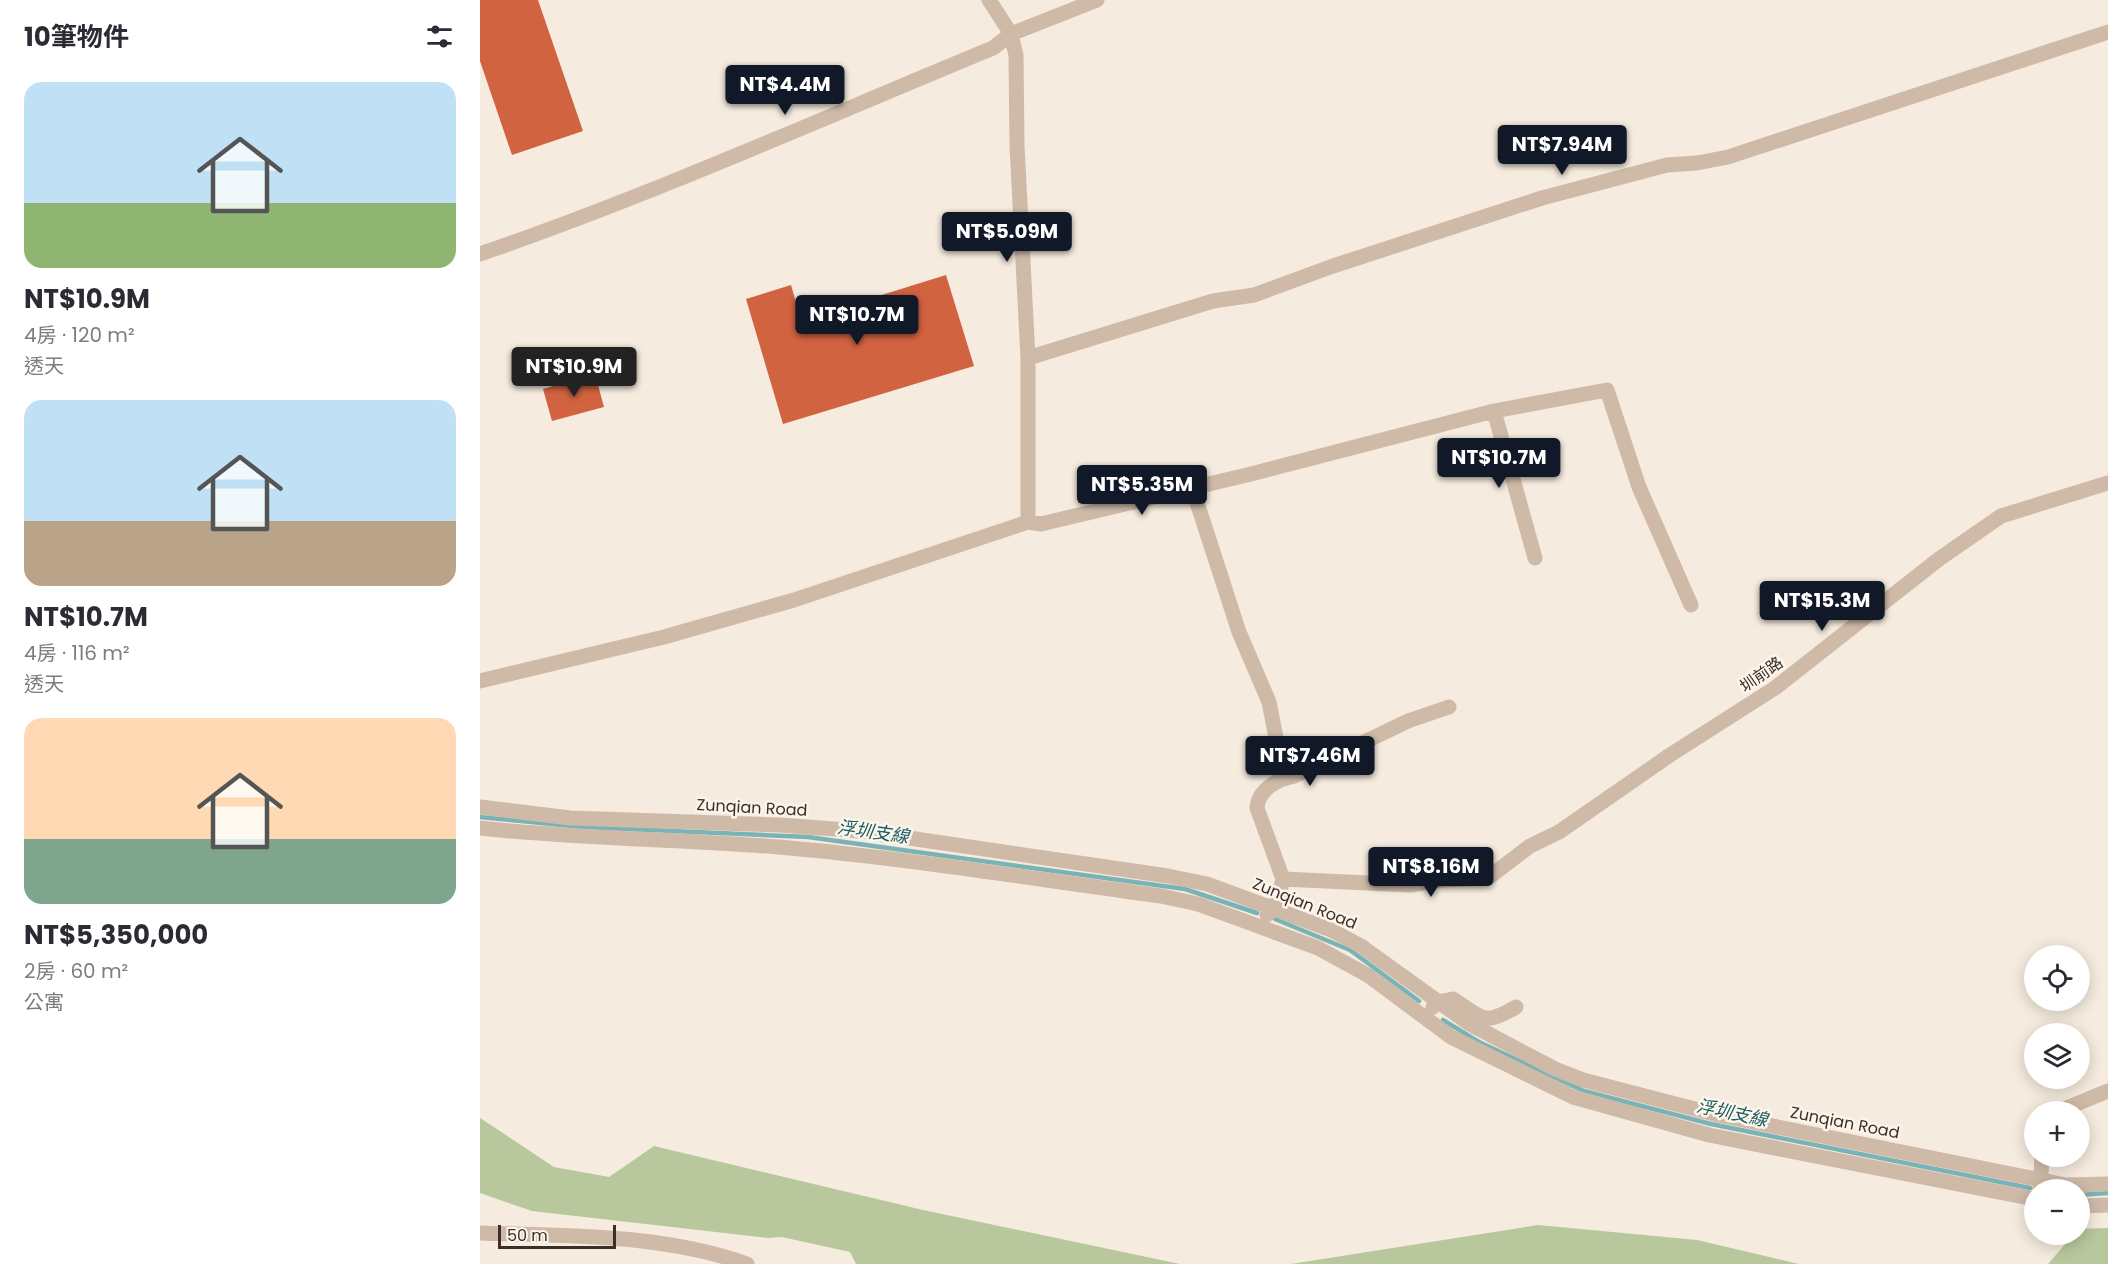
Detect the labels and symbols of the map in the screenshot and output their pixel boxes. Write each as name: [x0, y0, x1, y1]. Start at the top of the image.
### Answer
pin: NT$4.4M: [730, 65, 840, 116]
pin: NT$7.94M: [1500, 125, 1624, 176]
pin: NT$5.09M: [945, 212, 1069, 263]
pin: NT$10.7M: [795, 295, 919, 346]
pin: NT$10.9M: [512, 347, 636, 398]
pin: NT$10.7M: [1437, 438, 1561, 489]
pin: NT$5.35M: [1080, 465, 1204, 516]
pin: NT$15.3M: [1760, 581, 1884, 632]
street label: 圳前路: [1735, 651, 1788, 698]
pin: NT$7.46M: [1248, 736, 1372, 787]
street label: Zunqian Road: [696, 793, 808, 822]
water label: 浮圳支線: [836, 814, 912, 849]
pin: NT$8.16M: [1369, 847, 1493, 898]
street label: Zunqian Road: [1249, 872, 1360, 935]
water label: 浮圳支線: [1694, 1093, 1772, 1133]
street label: Zunqian Road: [1788, 1101, 1901, 1144]
scale bar: [498, 1222, 616, 1250]

